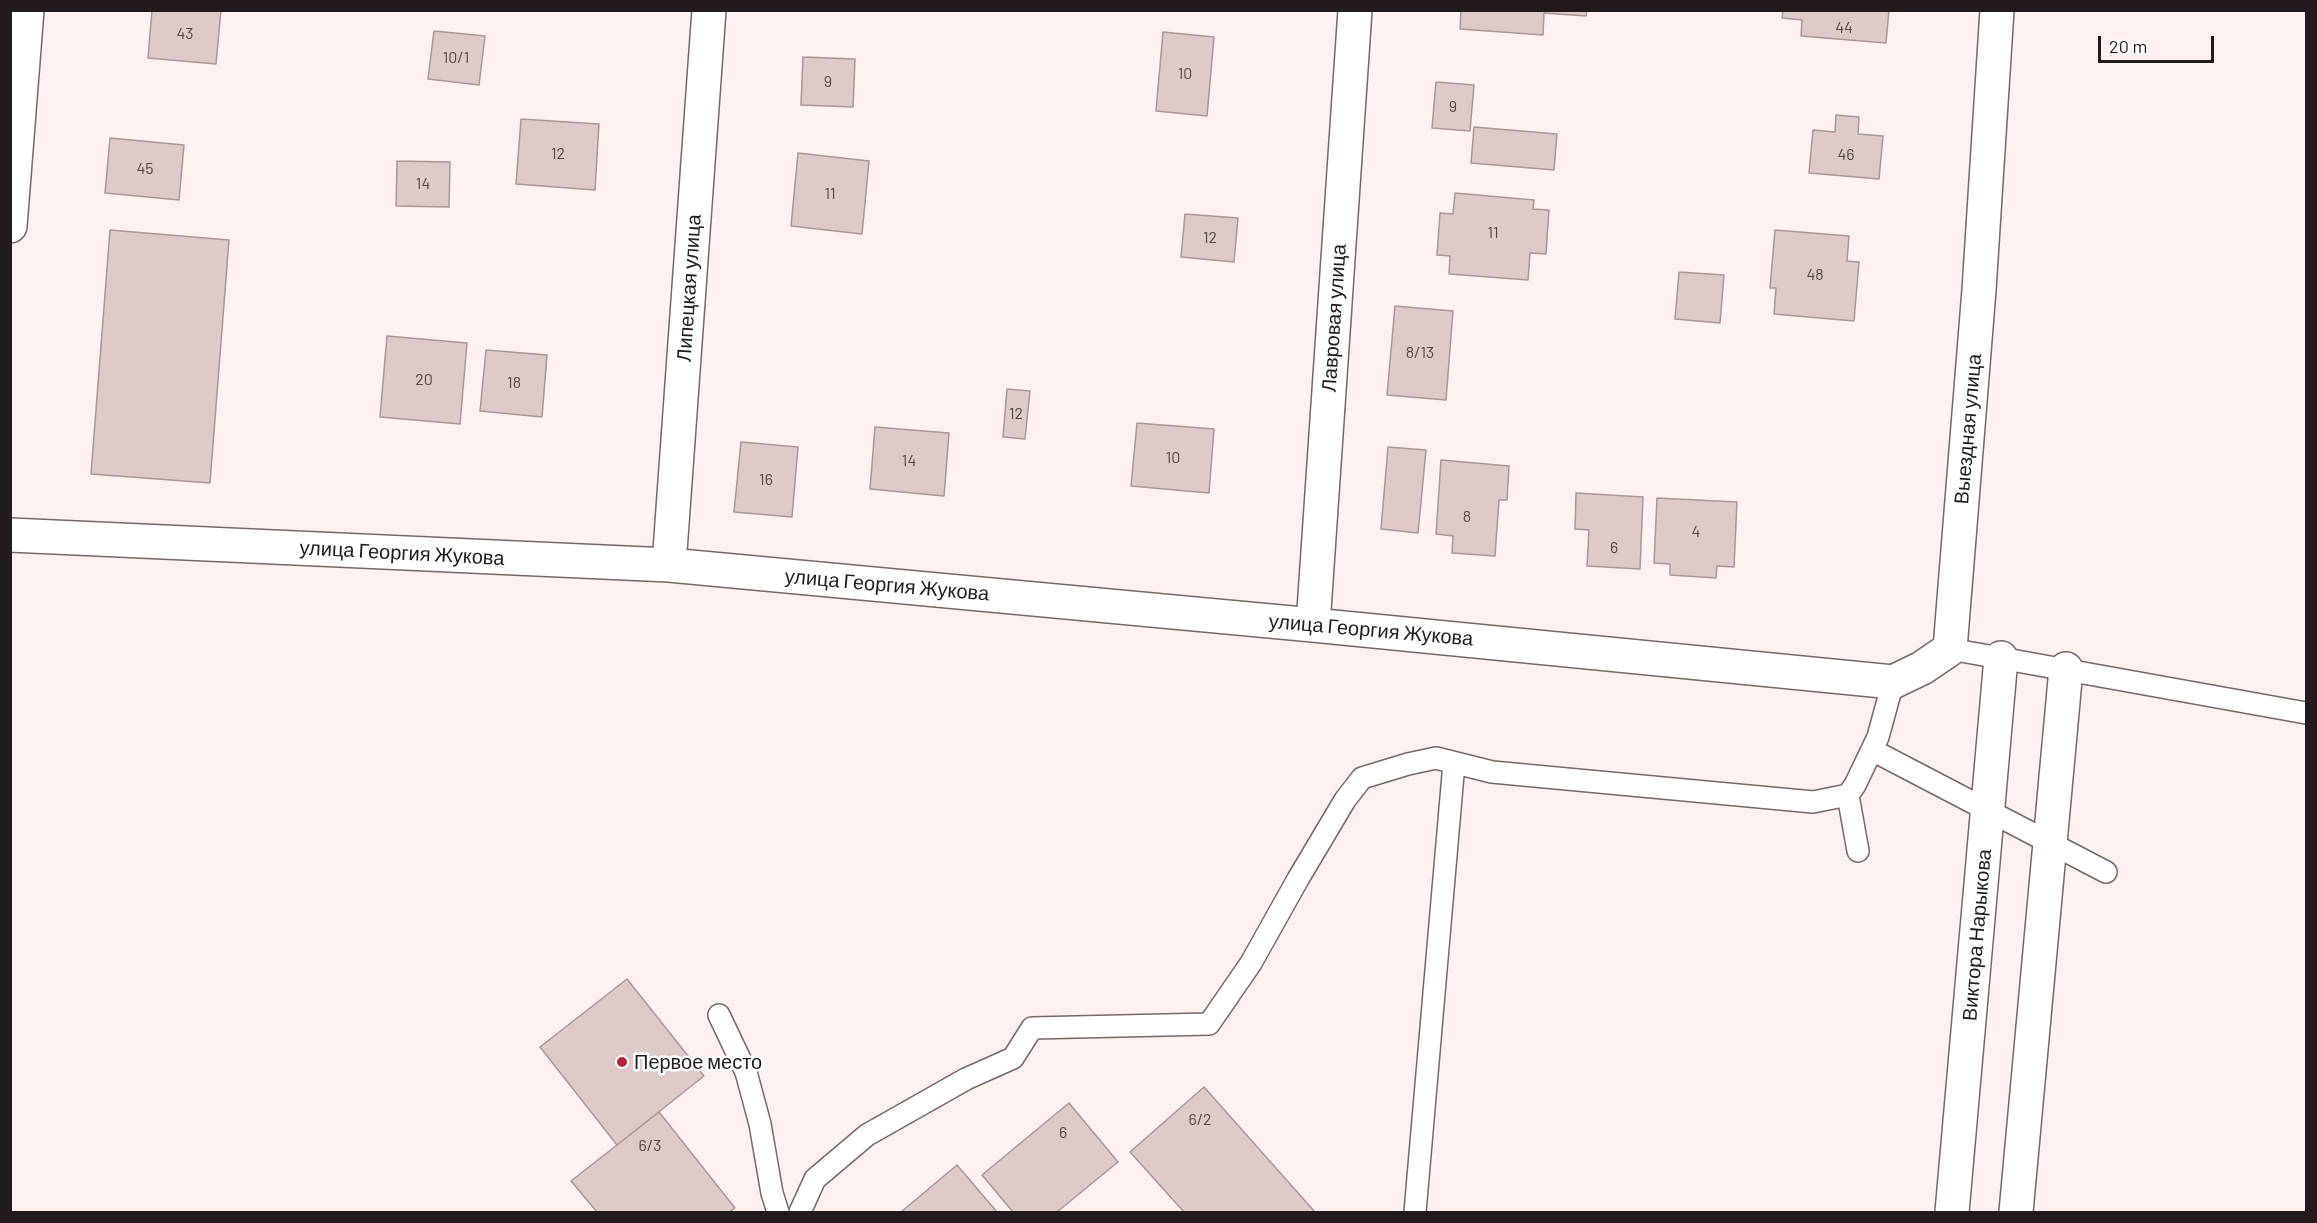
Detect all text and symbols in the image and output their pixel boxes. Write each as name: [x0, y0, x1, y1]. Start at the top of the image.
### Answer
house number: 44: [1835, 18, 1853, 38]
house number: 43: [176, 24, 194, 44]
scale bar: [2101, 24, 2216, 62]
text: 20 m: [2109, 35, 2147, 57]
house number: 10/1: [443, 48, 469, 68]
house number: 10: [1178, 64, 1192, 84]
house number: 9: [824, 72, 832, 92]
house number: 9: [1449, 97, 1457, 117]
house number: 12: [551, 144, 565, 164]
house number: 46: [1837, 145, 1855, 165]
house number: 45: [136, 159, 154, 179]
house number: 14: [416, 174, 430, 194]
house number: 11: [824, 184, 836, 204]
street label: Липецкая улица: [672, 213, 706, 363]
house number: 11: [1487, 223, 1499, 243]
house number: 12: [1203, 228, 1217, 248]
street label: Лавровая улица: [1317, 243, 1351, 393]
house number: 48: [1806, 265, 1824, 285]
house number: 8/13: [1406, 343, 1434, 363]
street label: Выездная улица: [1949, 353, 1987, 505]
house number: 20: [415, 370, 433, 390]
house number: 18: [507, 373, 521, 393]
house number: 12: [1009, 404, 1023, 424]
house number: 10: [1166, 448, 1180, 468]
house number: 14: [902, 451, 916, 471]
house number: 16: [759, 470, 773, 490]
house number: 8: [1463, 507, 1471, 527]
house number: 4: [1692, 522, 1700, 542]
street label: улица Георгия Жукова: [299, 536, 505, 570]
house number: 6: [1610, 538, 1618, 558]
street label: улица Георгия Жукова: [784, 564, 990, 606]
street label: улица Георгия Жукова: [1268, 609, 1474, 651]
street label: Виктора Нарыкова: [1958, 848, 1996, 1022]
place label: Первое место: [634, 1050, 762, 1074]
marker: Первое место: [615, 1055, 629, 1069]
house number: 6/2: [1188, 1110, 1212, 1130]
house number: 6: [1059, 1123, 1067, 1143]
house number: 6/3: [639, 1136, 661, 1156]

